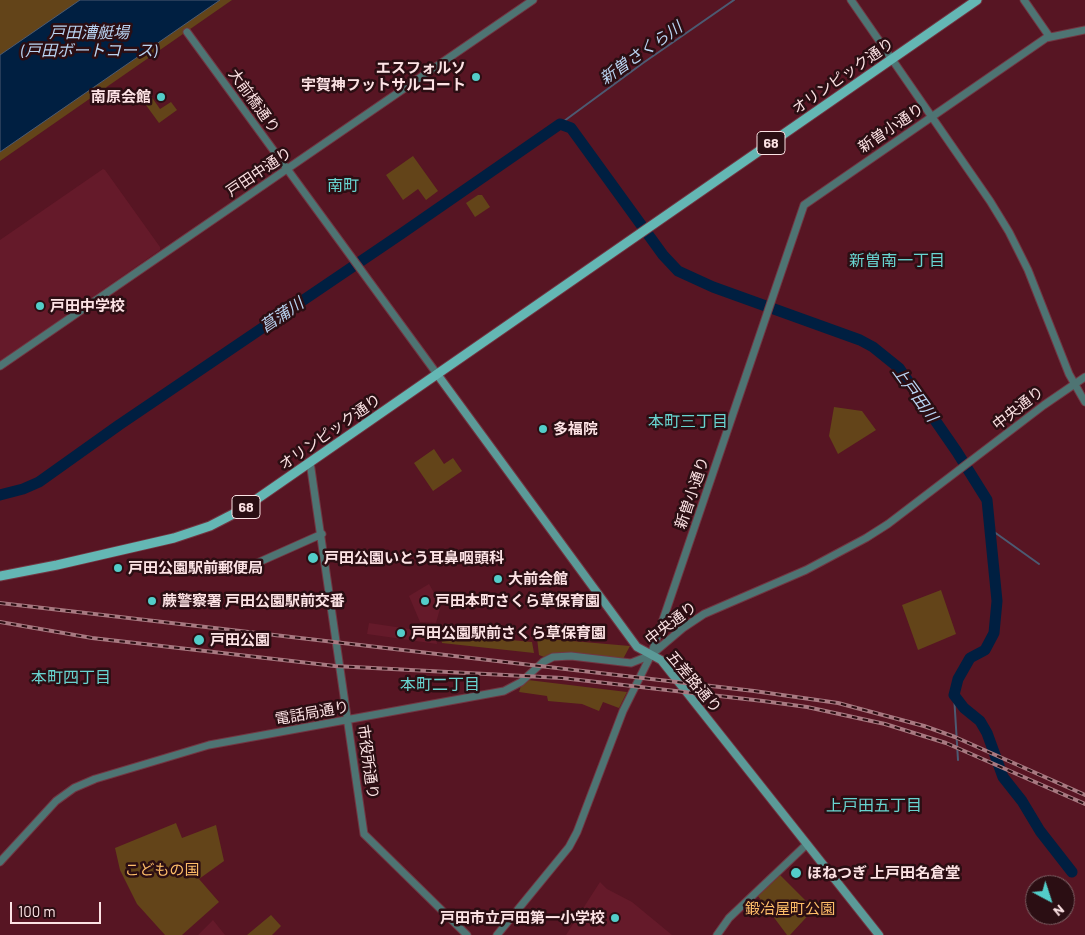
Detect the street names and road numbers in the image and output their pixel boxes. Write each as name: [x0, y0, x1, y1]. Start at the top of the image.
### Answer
street label: オリンピック通り: [789, 34, 897, 118]
street label: 大前橋通り: [225, 65, 283, 137]
street label: 新曽小通り: [855, 100, 927, 156]
road number: 68: [757, 132, 785, 154]
street label: 戸田中通り: [223, 144, 295, 200]
street label: 中央通り: [989, 382, 1047, 434]
street label: オリンピック通り: [276, 390, 384, 474]
street label: 新曽小通り: [671, 455, 713, 531]
road number: 68: [232, 496, 260, 518]
street label: 中央通り: [642, 598, 700, 648]
street label: 五差路通り: [663, 647, 725, 717]
street label: 電話局通り: [274, 698, 350, 728]
street label: 市役所通り: [354, 724, 382, 800]

